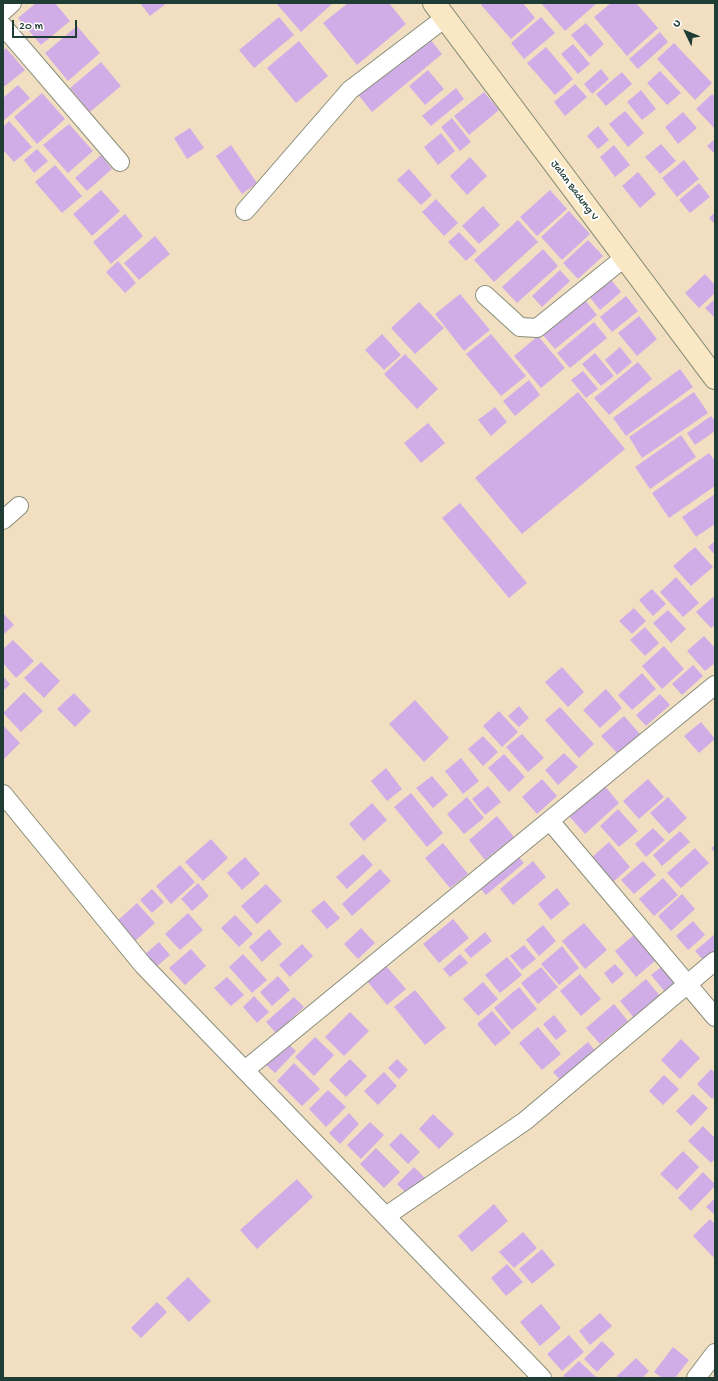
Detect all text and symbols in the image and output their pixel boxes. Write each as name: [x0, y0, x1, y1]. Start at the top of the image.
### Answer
scale bar: [14, 12, 79, 38]
north arrow: [666, 12, 706, 52]
text: U: [671, 17, 684, 30]
text: 20 m: [19, 20, 43, 34]
street label: Jalan Badung V: [547, 158, 601, 224]

